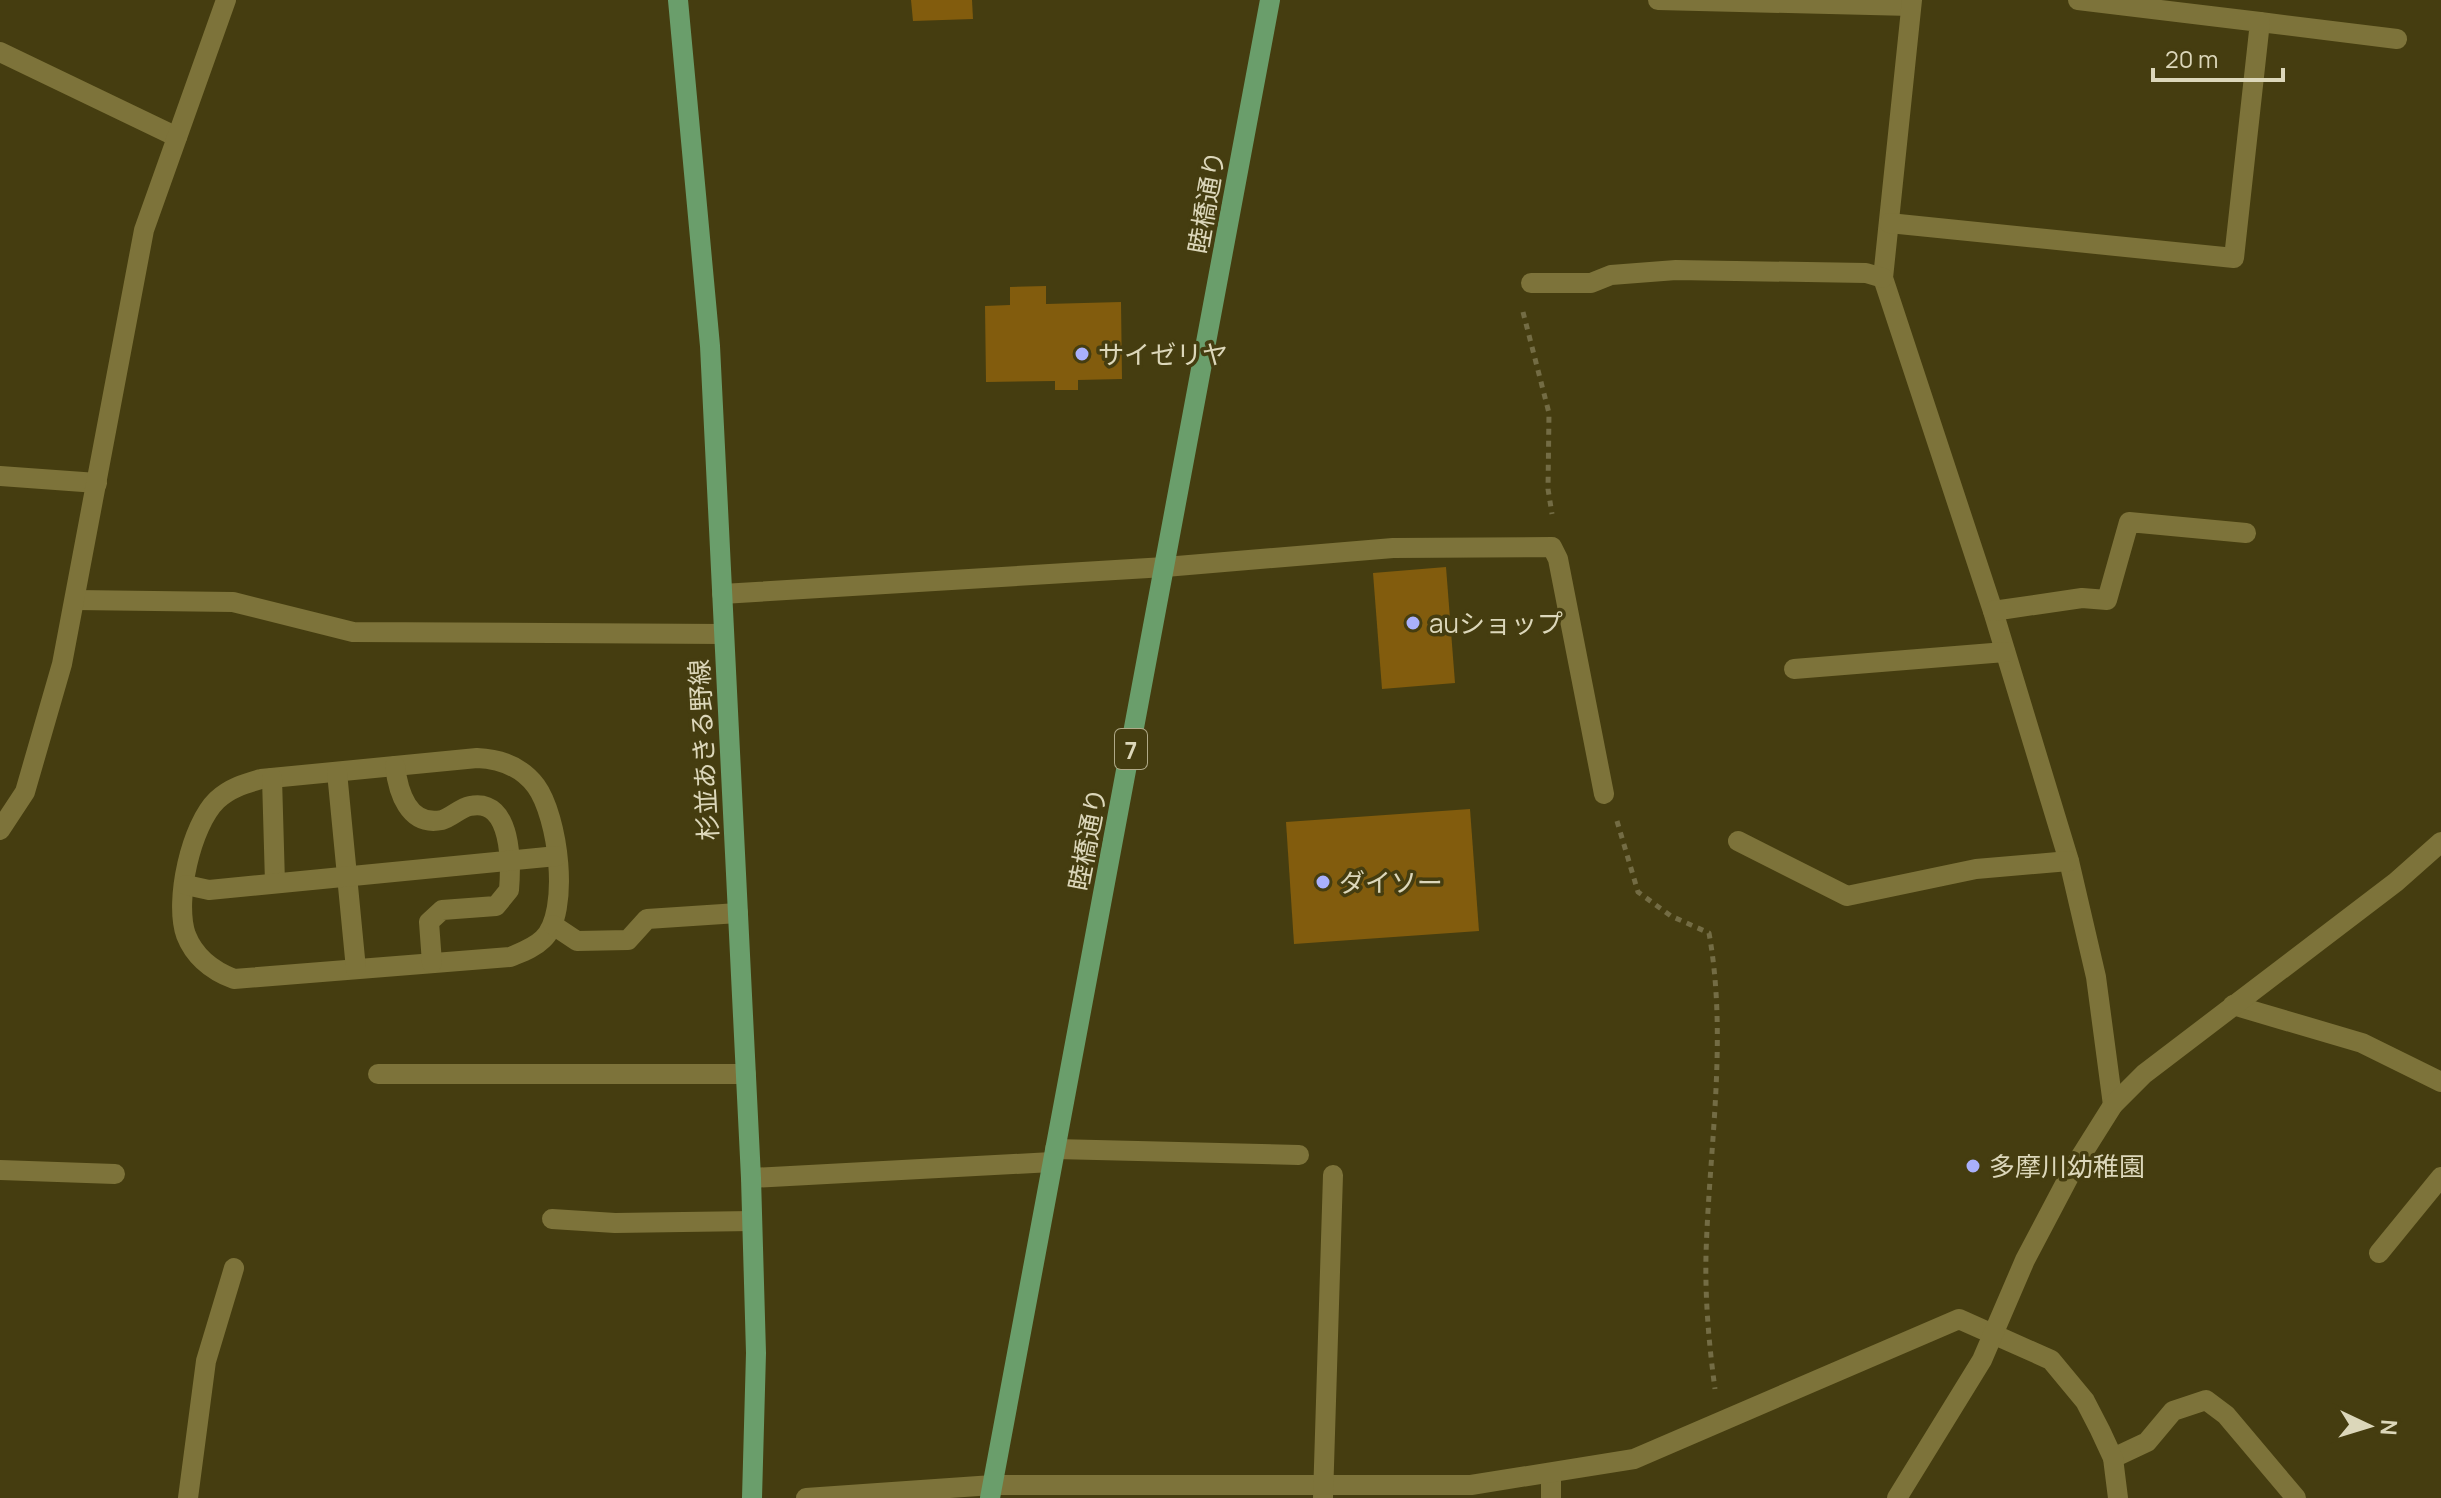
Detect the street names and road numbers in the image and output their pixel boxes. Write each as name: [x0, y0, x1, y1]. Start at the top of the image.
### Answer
street label: 睦橋通り: [1179, 148, 1233, 256]
street label: 杉並あきる野線: [680, 658, 726, 842]
road number: 7: [1115, 729, 1147, 769]
street label: 睦橋通り: [1059, 785, 1115, 893]

